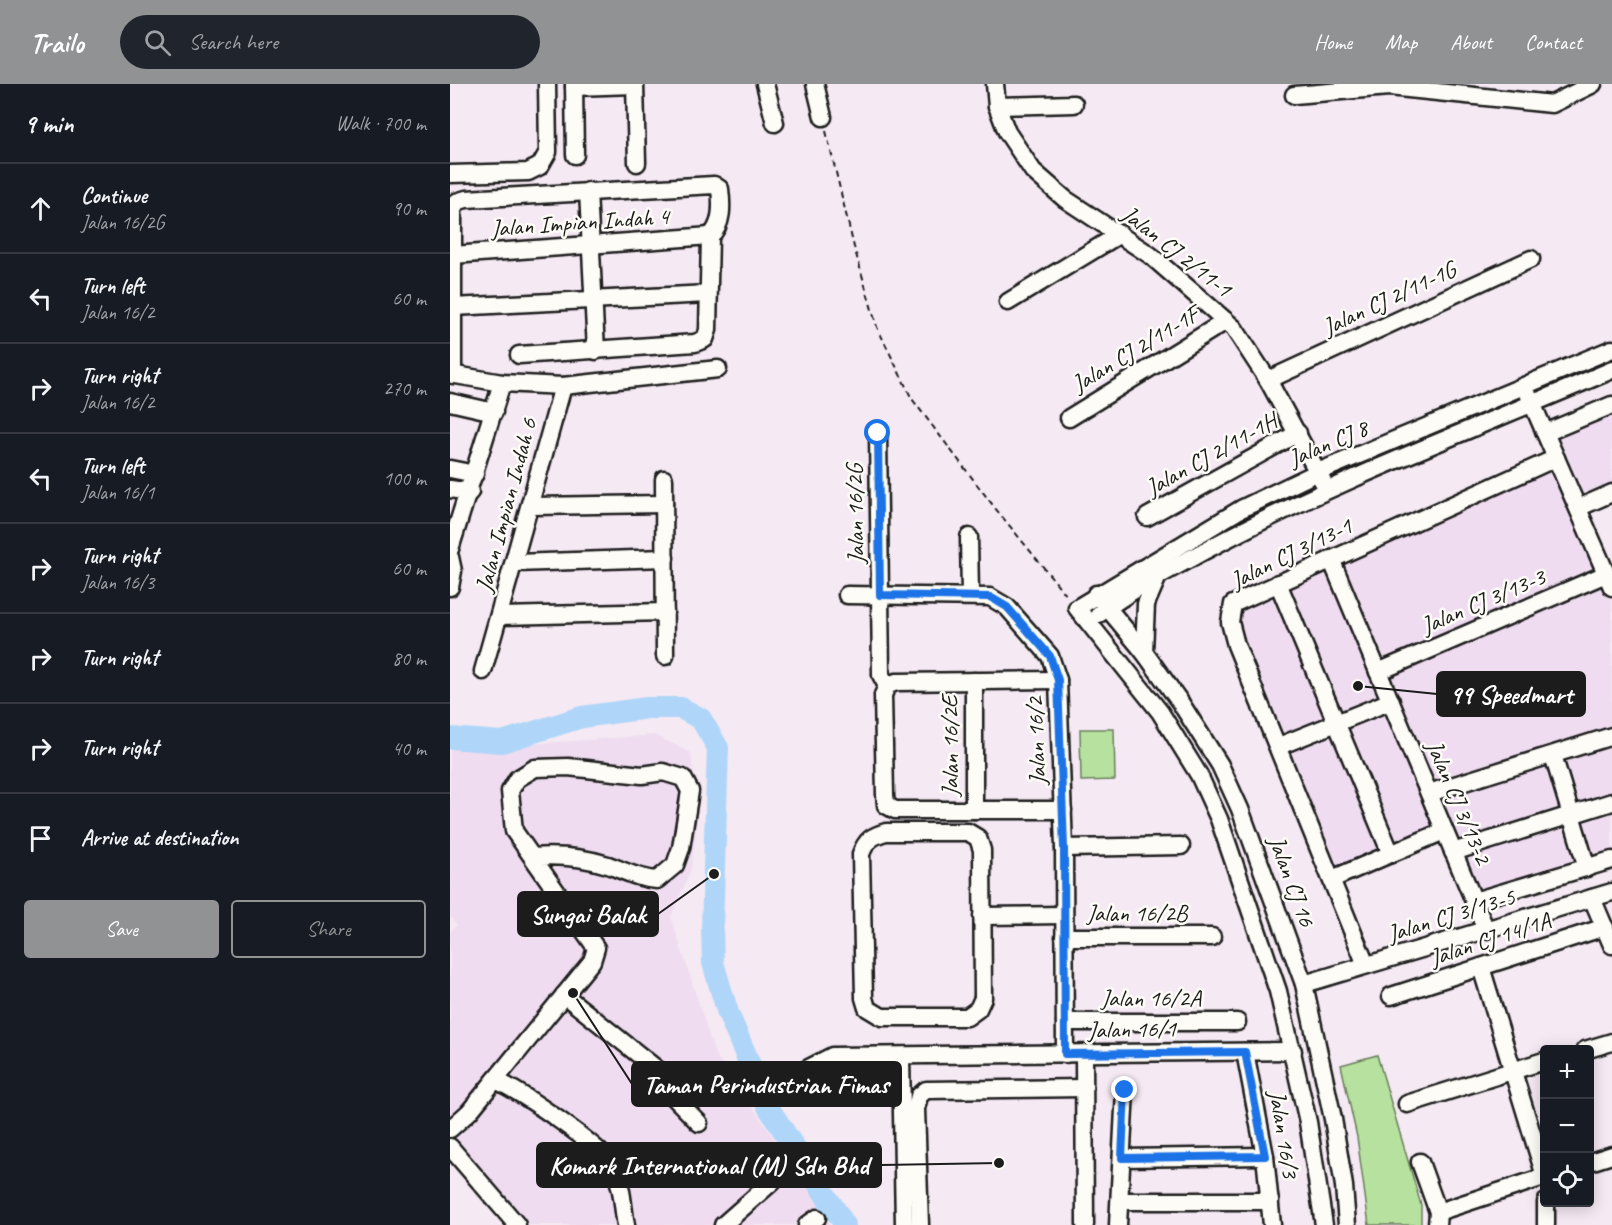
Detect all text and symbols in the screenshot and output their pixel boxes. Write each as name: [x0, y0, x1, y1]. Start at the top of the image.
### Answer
search box: [120, 15, 540, 69]
text: Trailo: [30, 25, 84, 60]
icon: search: [141, 26, 174, 59]
text: Search here: [189, 28, 278, 56]
text: Home: [1314, 29, 1352, 55]
text: Map: [1385, 29, 1417, 55]
text: About: [1450, 29, 1492, 55]
text: Contact: [1525, 29, 1582, 55]
text: 9 min: [24, 107, 74, 140]
text: Walk · 700 m: [336, 111, 426, 136]
text: Continue: [81, 182, 147, 210]
icon: ahead: [24, 192, 57, 225]
text: 90 m: [392, 196, 426, 221]
street label: Jalan CJ 2/11-1: [1115, 198, 1239, 304]
street label: Jalan Impian Indah 4: [489, 201, 672, 243]
text: Jalan 16/2G: [81, 210, 164, 235]
street label: Jalan CJ 2/11-1G: [1317, 253, 1462, 342]
text: Turn left: [81, 272, 145, 300]
icon: left: [24, 282, 57, 315]
text: 60 m: [392, 286, 426, 311]
street label: Jalan CJ 2/11-1F: [1065, 297, 1208, 399]
text: Jalan 16/2: [81, 300, 155, 325]
text: Turn right: [81, 362, 158, 390]
icon: right: [24, 372, 57, 405]
text: 270 m: [383, 376, 426, 401]
text: Jalan 16/2: [81, 390, 155, 415]
street label: Jalan CJ 2/11-1H: [1139, 404, 1286, 503]
street label: Jalan CJ 8: [1283, 412, 1374, 473]
street label: Jalan Impian Indah 6: [468, 414, 544, 596]
route start: [864, 419, 890, 445]
text: Turn left: [81, 452, 145, 480]
street label: Jalan 16/2G: [839, 461, 871, 565]
icon: left: [24, 462, 57, 495]
text: 100 m: [383, 466, 426, 491]
text: Jalan 16/1: [81, 480, 155, 505]
street label: Jalan CJ 3/13-1: [1224, 510, 1358, 596]
text: Turn right: [81, 542, 158, 570]
icon: right: [24, 552, 57, 585]
text: 60 m: [392, 556, 426, 581]
street label: Jalan CJ 3/13-3: [1416, 561, 1551, 641]
text: Jalan 16/3: [81, 570, 155, 595]
icon: right: [24, 642, 57, 675]
text: Turn right: [81, 644, 158, 672]
text: 80 m: [392, 646, 426, 671]
callout: 99 Speedmart: [1437, 672, 1585, 716]
text: 99 Speedmart: [1449, 678, 1576, 711]
street label: Jalan 16/2E: [935, 692, 965, 797]
street label: Jalan 16/2: [1019, 694, 1053, 787]
icon: right: [24, 732, 57, 765]
text: Turn right: [81, 734, 158, 762]
street label: Jalan CJ 3/13-2: [1419, 735, 1499, 870]
text: 40 m: [392, 736, 426, 761]
icon: arrive: [24, 822, 57, 855]
text: Arrive at destination: [81, 824, 238, 852]
street label: Jalan CJ 16: [1261, 831, 1323, 932]
street label: Jalan CJ 3/13-5: [1383, 881, 1519, 949]
callout: Sungai Balak: [518, 892, 658, 936]
text: Sungai Balak: [530, 898, 648, 931]
street label: Jalan 16/2B: [1086, 898, 1189, 928]
button: Save: [24, 900, 219, 958]
button: Share: [231, 900, 426, 958]
street label: Jalan CJ 14/1A: [1425, 905, 1555, 973]
street label: Jalan 16/2A: [1100, 983, 1202, 1013]
street label: Jalan 16/1: [1087, 1013, 1178, 1045]
map controls: [1540, 1045, 1594, 1207]
button: +: [1540, 1045, 1594, 1099]
callout: Taman Perindustrian Fimas: [632, 1062, 901, 1106]
text: Taman Perindustrian Fimas: [643, 1068, 892, 1101]
route end: [1111, 1076, 1137, 1102]
street label: Jalan 16/3: [1262, 1087, 1306, 1182]
button: −: [1540, 1099, 1594, 1153]
callout: Komark International (M) Sdn Bhd: [537, 1143, 881, 1187]
text: Komark International (M) Sdn Bhd: [549, 1149, 873, 1182]
button: locate: [1540, 1153, 1594, 1207]

